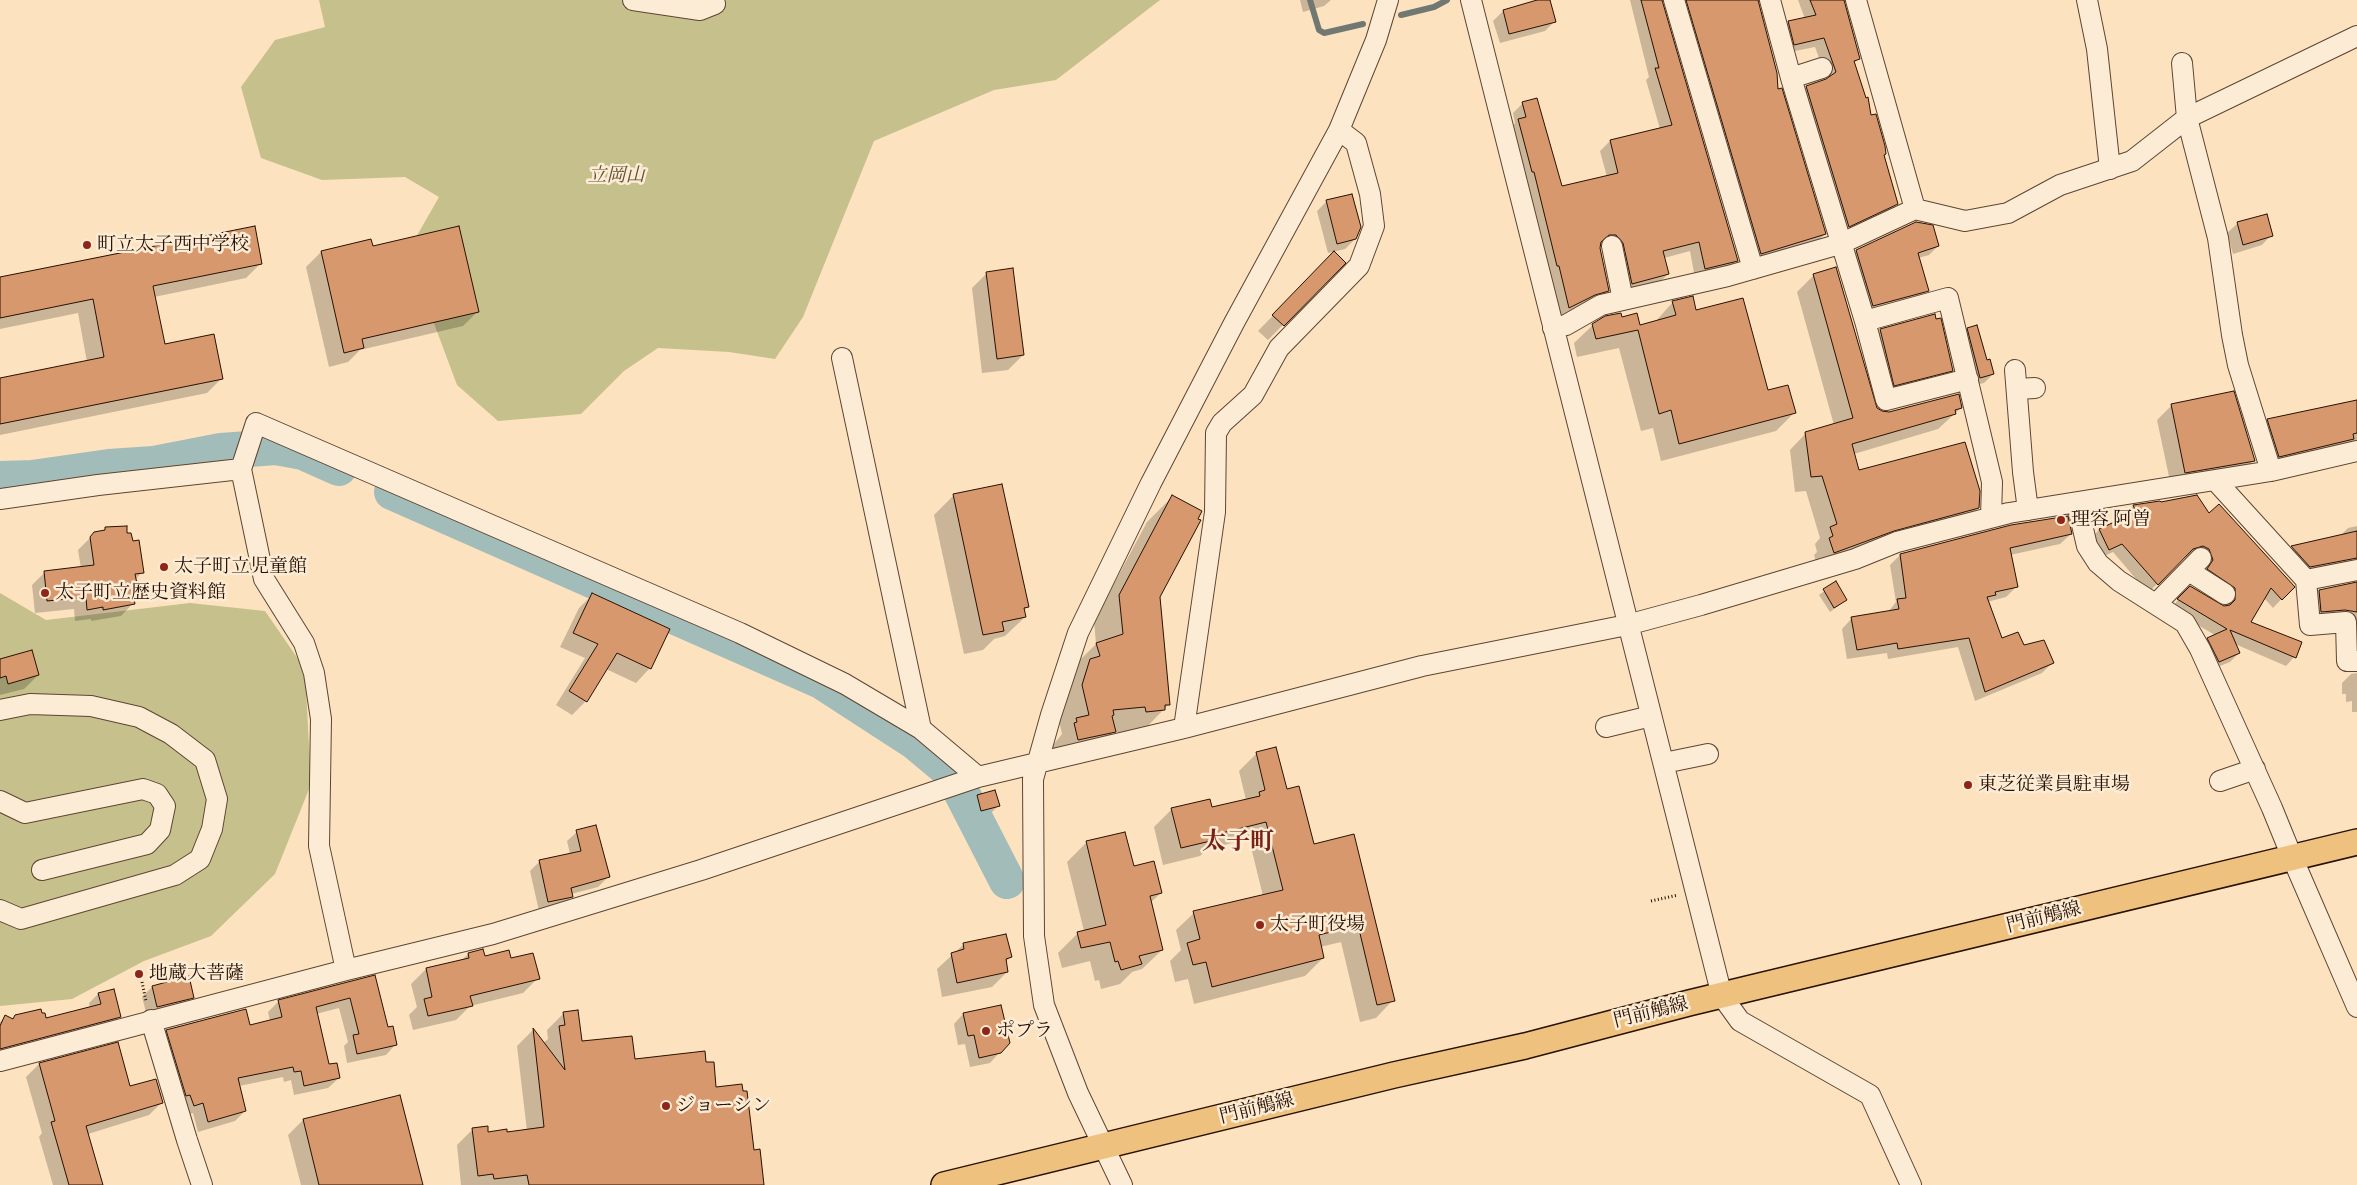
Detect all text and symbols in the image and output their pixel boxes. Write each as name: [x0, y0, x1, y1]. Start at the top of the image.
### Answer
park label: 立岡山: [588, 165, 644, 187]
place label: 町立太子西中学校: [97, 234, 249, 256]
marker: 町立太子西中学校: [81, 239, 93, 251]
place label: 理容 阿曽: [2071, 509, 2151, 531]
marker: 理容 阿曽: [2055, 514, 2067, 526]
place label: 太子町立児童館: [174, 556, 307, 578]
marker: 太子町立児童館: [158, 561, 170, 573]
place label: 太子町立歴史資料館: [55, 582, 226, 604]
marker: 太子町立歴史資料館: [39, 587, 51, 599]
place label: 東芝従業員駐車場: [1978, 774, 2130, 796]
marker: 東芝従業員駐車場: [1962, 779, 1974, 791]
district label: 太子町: [1202, 829, 1274, 857]
street label: 門前鵤線: [2004, 898, 2084, 938]
place label: 太子町役場: [1270, 914, 1365, 936]
marker: 太子町役場: [1254, 919, 1266, 931]
place label: 地蔵大菩薩: [149, 963, 244, 985]
marker: 地蔵大菩薩: [133, 968, 145, 980]
street label: 門前鵤線: [1611, 993, 1691, 1033]
place label: ポプラ: [996, 1020, 1053, 1042]
marker: ポプラ: [980, 1025, 992, 1037]
street label: 門前鵤線: [1217, 1089, 1297, 1129]
place label: ジョーシン: [676, 1095, 771, 1117]
marker: ジョーシン: [660, 1100, 672, 1112]

